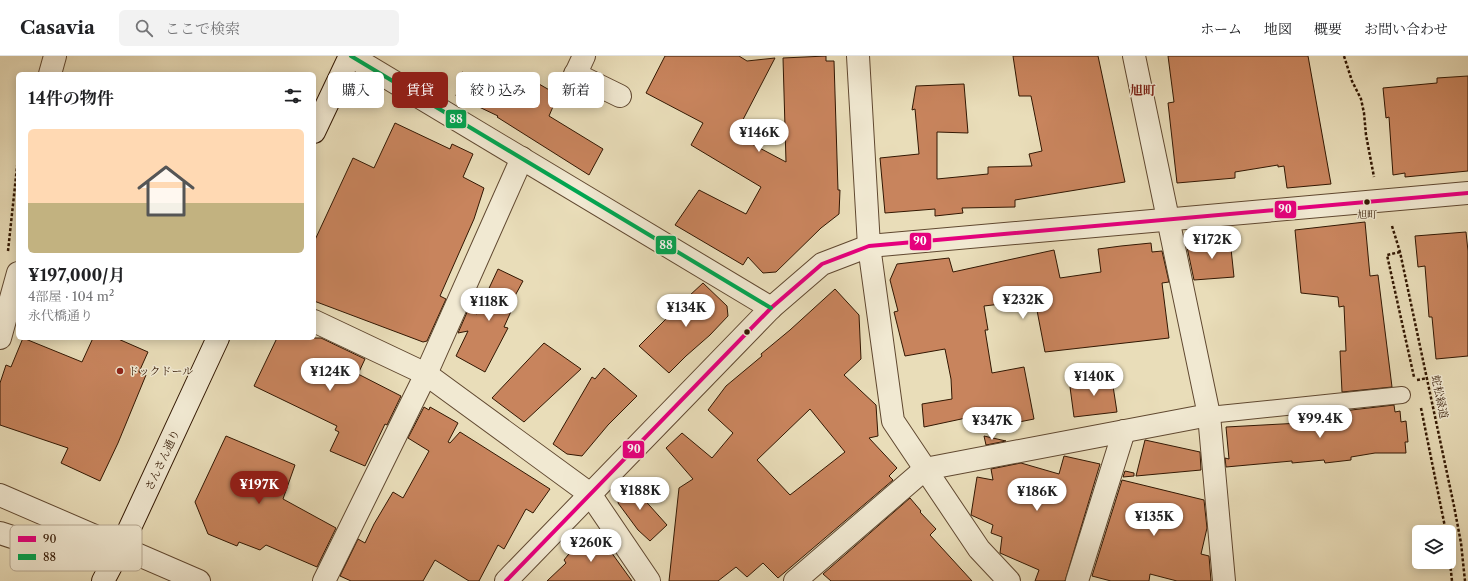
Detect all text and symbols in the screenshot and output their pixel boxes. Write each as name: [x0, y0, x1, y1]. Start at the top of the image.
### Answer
search box: [119, 10, 399, 46]
text: Casavia: [20, 16, 95, 39]
icon: search: [133, 17, 155, 39]
text: ここで検索: [165, 19, 240, 38]
text: ホーム: [1200, 20, 1242, 38]
text: 地図: [1264, 20, 1292, 38]
text: 概要: [1314, 20, 1342, 38]
text: お問い合わせ: [1364, 20, 1448, 38]
chip: 購入: [328, 72, 384, 108]
chip: 賃貸: [392, 72, 448, 108]
chip: 絞り込み: [456, 72, 540, 108]
chip: 新着: [548, 72, 604, 108]
district label: 旭町: [1130, 82, 1156, 98]
icon: filters: [282, 85, 304, 107]
text: 14件の物件: [28, 88, 114, 108]
line badge: 88: [445, 109, 467, 129]
text: 88: [449, 112, 463, 126]
pin: ¥146K: [731, 119, 787, 153]
text: ¥146K: [739, 124, 779, 140]
icon: home: [130, 155, 202, 227]
marker: 旭町: [1362, 197, 1372, 207]
line badge: 90: [1274, 200, 1297, 219]
text: 90: [1278, 202, 1292, 216]
place label: 旭町: [1357, 208, 1377, 221]
pin: ¥172K: [1184, 226, 1240, 260]
text: ¥172K: [1192, 231, 1232, 247]
line badge: 90: [909, 232, 932, 251]
text: 90: [913, 234, 927, 248]
line badge: 88: [655, 235, 677, 255]
text: 88: [659, 238, 673, 252]
text: ¥197,000/月: [28, 265, 125, 285]
pin: ¥232K: [995, 286, 1051, 320]
text: 4部屋 · 104 m²: [28, 288, 114, 304]
pin: ¥118K: [461, 288, 517, 322]
text: ¥232K: [1002, 291, 1044, 307]
text: ¥118K: [470, 293, 509, 309]
pin: ¥134K: [658, 294, 714, 328]
text: ¥134K: [666, 299, 706, 315]
text: 永代橋通り: [28, 307, 93, 323]
unlabelled marker: [742, 327, 752, 337]
pin: ¥124K: [302, 358, 358, 392]
text: ¥124K: [310, 363, 350, 379]
pin: ¥140K: [1066, 363, 1122, 397]
place label: ドックドール: [128, 364, 193, 378]
marker: ドックドール: [115, 366, 125, 376]
text: ¥140K: [1073, 368, 1115, 384]
street label: 蛇松緑道: [1429, 374, 1451, 420]
pin: ¥99.4K: [1287, 405, 1353, 439]
pin: ¥347K: [964, 407, 1020, 441]
text: ¥99.4K: [1297, 410, 1343, 426]
text: ¥347K: [971, 412, 1013, 428]
street label: さんさん通り: [142, 427, 182, 493]
line badge: 90: [622, 440, 645, 459]
text: 90: [627, 442, 641, 456]
pin: ¥197K: [231, 471, 287, 505]
text: ¥197K: [239, 476, 279, 492]
pin: ¥188K: [612, 477, 668, 511]
pin: ¥186K: [1009, 478, 1065, 512]
text: ¥188K: [619, 482, 661, 498]
text: ¥186K: [1017, 483, 1057, 499]
pin: ¥135K: [1126, 503, 1182, 537]
text: ¥135K: [1134, 508, 1174, 524]
legend: [10, 525, 142, 571]
map controls: [1412, 525, 1456, 569]
button: layers: [1412, 525, 1456, 569]
pin: ¥260K: [563, 529, 619, 563]
text: 90: [43, 532, 56, 546]
text: ¥260K: [569, 534, 613, 550]
text: 88: [43, 550, 56, 564]

